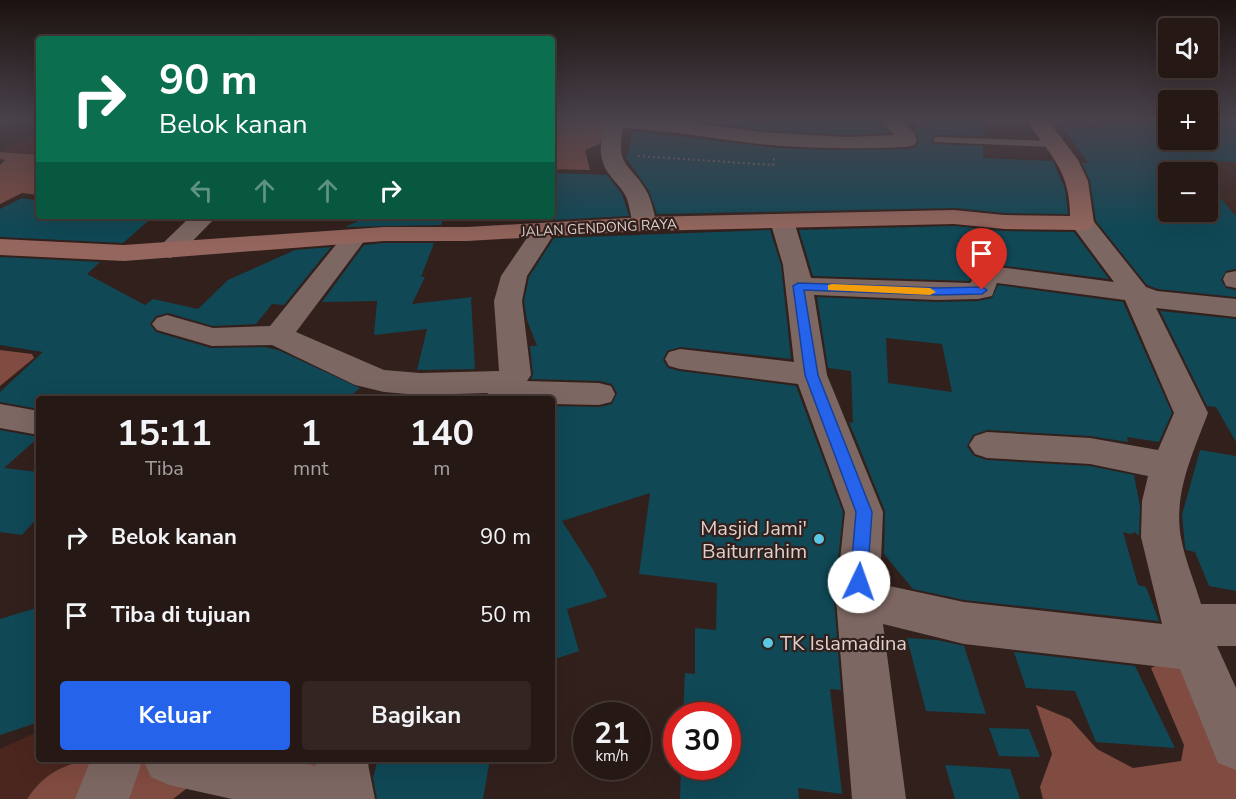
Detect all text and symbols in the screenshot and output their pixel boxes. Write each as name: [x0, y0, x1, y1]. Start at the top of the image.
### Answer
map controls: [1158, 18, 1218, 222]
button: sound: [1158, 18, 1218, 78]
text: 90 m: [159, 52, 258, 109]
icon: right: [60, 60, 138, 138]
button: +: [1158, 90, 1218, 150]
text: Belok kanan: [159, 106, 308, 143]
button: −: [1158, 162, 1218, 222]
icon: left: [185, 174, 218, 207]
icon: ahead: [248, 174, 281, 207]
icon: ahead: [311, 174, 344, 207]
icon: right: [374, 174, 407, 207]
street label: JALAN GENDONG RAYA: [519, 214, 678, 242]
pin: [956, 228, 1007, 290]
icon: arrive: [965, 237, 998, 270]
text: 15:11: [117, 409, 212, 458]
text: 1: [300, 409, 322, 458]
text: 140: [409, 409, 474, 458]
text: Tiba: [145, 455, 184, 482]
text: mnt: [293, 455, 329, 482]
text: m: [433, 455, 450, 482]
place label: Masjid Jami' Baiturrahim: [700, 515, 807, 565]
icon: right: [60, 521, 93, 554]
text: Belok kanan: [111, 522, 237, 552]
text: 90 m: [480, 522, 531, 552]
marker: Masjid Jami' Baiturrahim: [812, 532, 826, 546]
position arrow: [827, 550, 891, 614]
icon: arrive: [60, 599, 93, 632]
text: Tiba di tujuan: [111, 600, 251, 630]
text: 50 m: [480, 600, 531, 630]
place label: TK Islamadina: [780, 630, 907, 657]
marker: TK Islamadina: [761, 636, 775, 650]
button: Keluar: [60, 681, 290, 750]
button: Bagikan: [302, 681, 531, 750]
speed limit sign: 30: [663, 702, 741, 780]
text: 21: [594, 713, 630, 754]
text: km/h: [595, 746, 629, 766]

